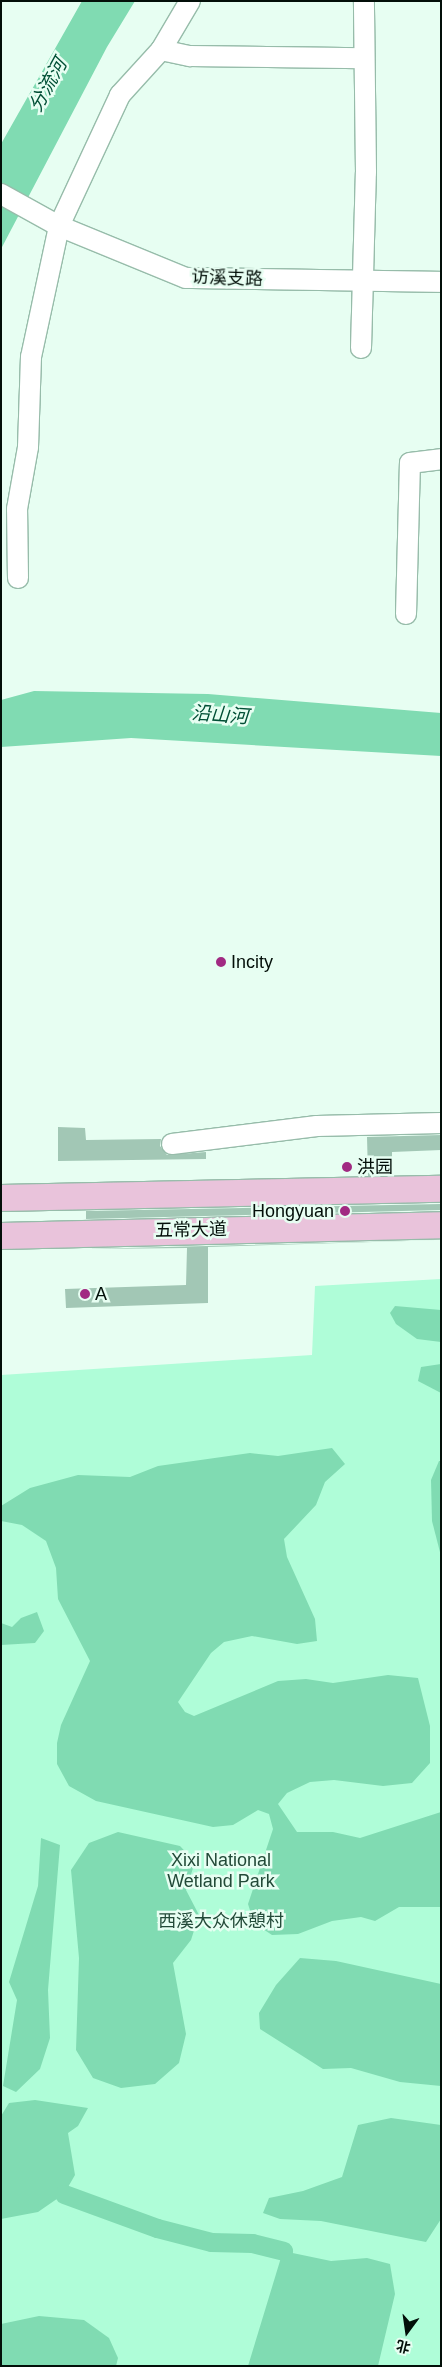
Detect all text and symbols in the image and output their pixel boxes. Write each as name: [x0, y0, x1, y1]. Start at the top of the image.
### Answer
water label: 分流河: [24, 55, 72, 115]
street label: 访溪支路: [191, 266, 263, 290]
water label: 沿山河: [191, 702, 249, 728]
place label: Incity: [231, 951, 273, 973]
marker: Incity: [215, 956, 227, 968]
place label: 洪园: [357, 1156, 393, 1178]
marker: 洪园: [341, 1161, 353, 1173]
place label: Hongyuan: [252, 1200, 334, 1222]
marker: Hongyuan: [338, 1204, 352, 1218]
street label: 五常大道: [155, 1219, 227, 1241]
place label: A: [95, 1283, 107, 1305]
marker: A: [79, 1288, 91, 1300]
park label: Xixi National Wetland Park: [167, 1850, 275, 1892]
park label: 西溪大众休憩村: [158, 1910, 284, 1932]
north arrow: [382, 2307, 432, 2357]
text: 北: [395, 2337, 412, 2356]

